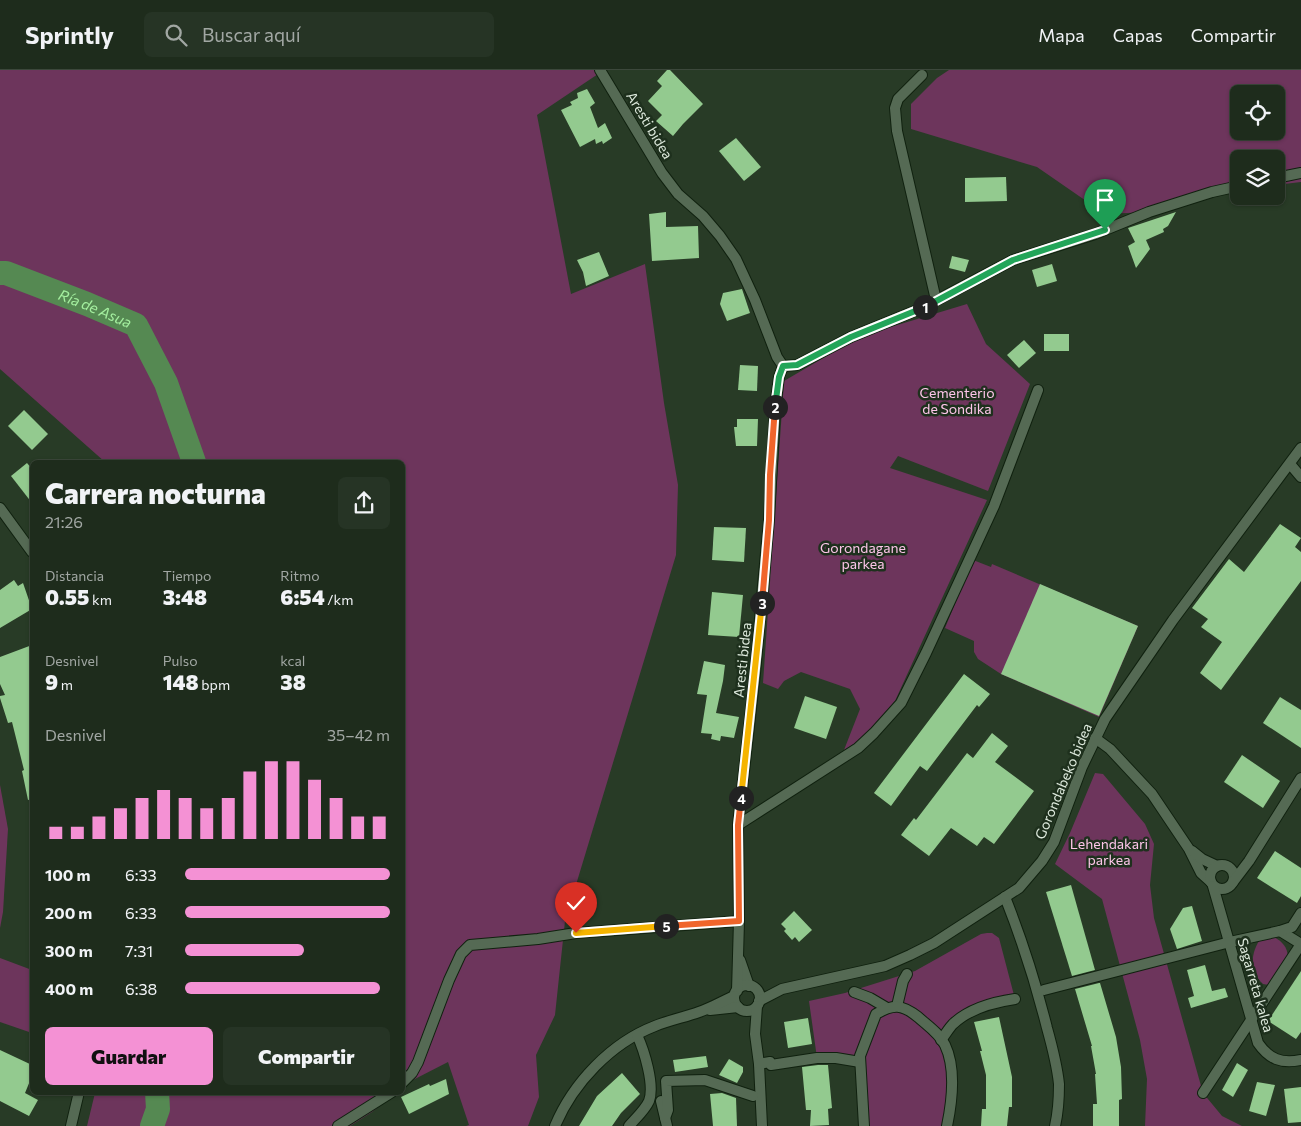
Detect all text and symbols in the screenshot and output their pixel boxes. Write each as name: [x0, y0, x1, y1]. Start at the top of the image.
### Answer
search box: [144, 12, 494, 57]
text: Sprintly: [25, 20, 114, 49]
icon: search: [162, 21, 190, 49]
text: Buscar aquí: [202, 23, 301, 46]
text: Mapa: [1038, 24, 1085, 46]
text: Capas: [1113, 24, 1163, 46]
text: Compartir: [1191, 24, 1276, 46]
map controls: [1230, 85, 1285, 205]
button: locate: [1230, 85, 1285, 140]
street label: Aresti bidea: [623, 88, 677, 162]
button: layers: [1230, 150, 1285, 205]
pin: [1084, 179, 1126, 230]
icon: arrive: [1091, 186, 1119, 214]
water label: Ría de Asua: [56, 285, 135, 331]
pin: 1: [912, 294, 938, 320]
text: 1: [922, 299, 929, 316]
park label: Cementerio de Sondika: [919, 384, 995, 417]
pin: 2: [762, 394, 788, 420]
text: 2: [772, 399, 779, 416]
text: Carrera nocturna: [45, 476, 266, 510]
button: share: [338, 477, 390, 529]
text: 21:26: [45, 512, 83, 531]
park label: Gorondagane parkea: [820, 539, 906, 572]
text: Distancia: [45, 567, 104, 584]
text: Tiempo: [163, 567, 211, 584]
text: Ritmo: [280, 567, 320, 584]
text: 0.55: [45, 584, 89, 609]
text: 3:48: [163, 584, 207, 609]
text: 6:54: [280, 584, 325, 609]
pin: 3: [750, 590, 774, 616]
text: km: [89, 591, 112, 608]
text: /km: [325, 591, 353, 608]
text: 3: [758, 595, 767, 612]
street label: Aresti bidea: [730, 622, 754, 698]
text: Desnivel: [45, 652, 99, 669]
text: Pulso: [163, 652, 198, 669]
text: kcal: [280, 652, 305, 669]
text: 9: [45, 669, 58, 694]
text: 148: [163, 669, 199, 694]
text: 38: [280, 669, 306, 694]
text: m: [58, 676, 73, 693]
text: bpm: [199, 676, 230, 693]
street label: Gorondabeko bidea: [1031, 720, 1095, 842]
text: Desnivel: [45, 725, 106, 744]
text: 35–42 m: [327, 725, 390, 744]
pin: 4: [728, 786, 754, 810]
text: 4: [737, 790, 746, 807]
park label: Lehendakari parkea: [1070, 835, 1148, 868]
text: 100 m: [45, 865, 91, 884]
text: 6:33: [125, 865, 157, 884]
pin: [555, 882, 597, 933]
icon: check: [562, 889, 590, 917]
text: 200 m: [45, 903, 92, 922]
text: 6:33: [125, 903, 157, 922]
pin: 5: [654, 914, 678, 938]
text: 5: [662, 918, 671, 935]
street label: Sagarreta kalea: [1234, 936, 1278, 1034]
text: 300 m: [45, 941, 93, 960]
text: 7:31: [125, 941, 153, 960]
text: 400 m: [45, 979, 93, 998]
text: 6:38: [125, 979, 157, 998]
button: Guardar: [45, 1027, 213, 1085]
button: Compartir: [223, 1027, 390, 1085]

